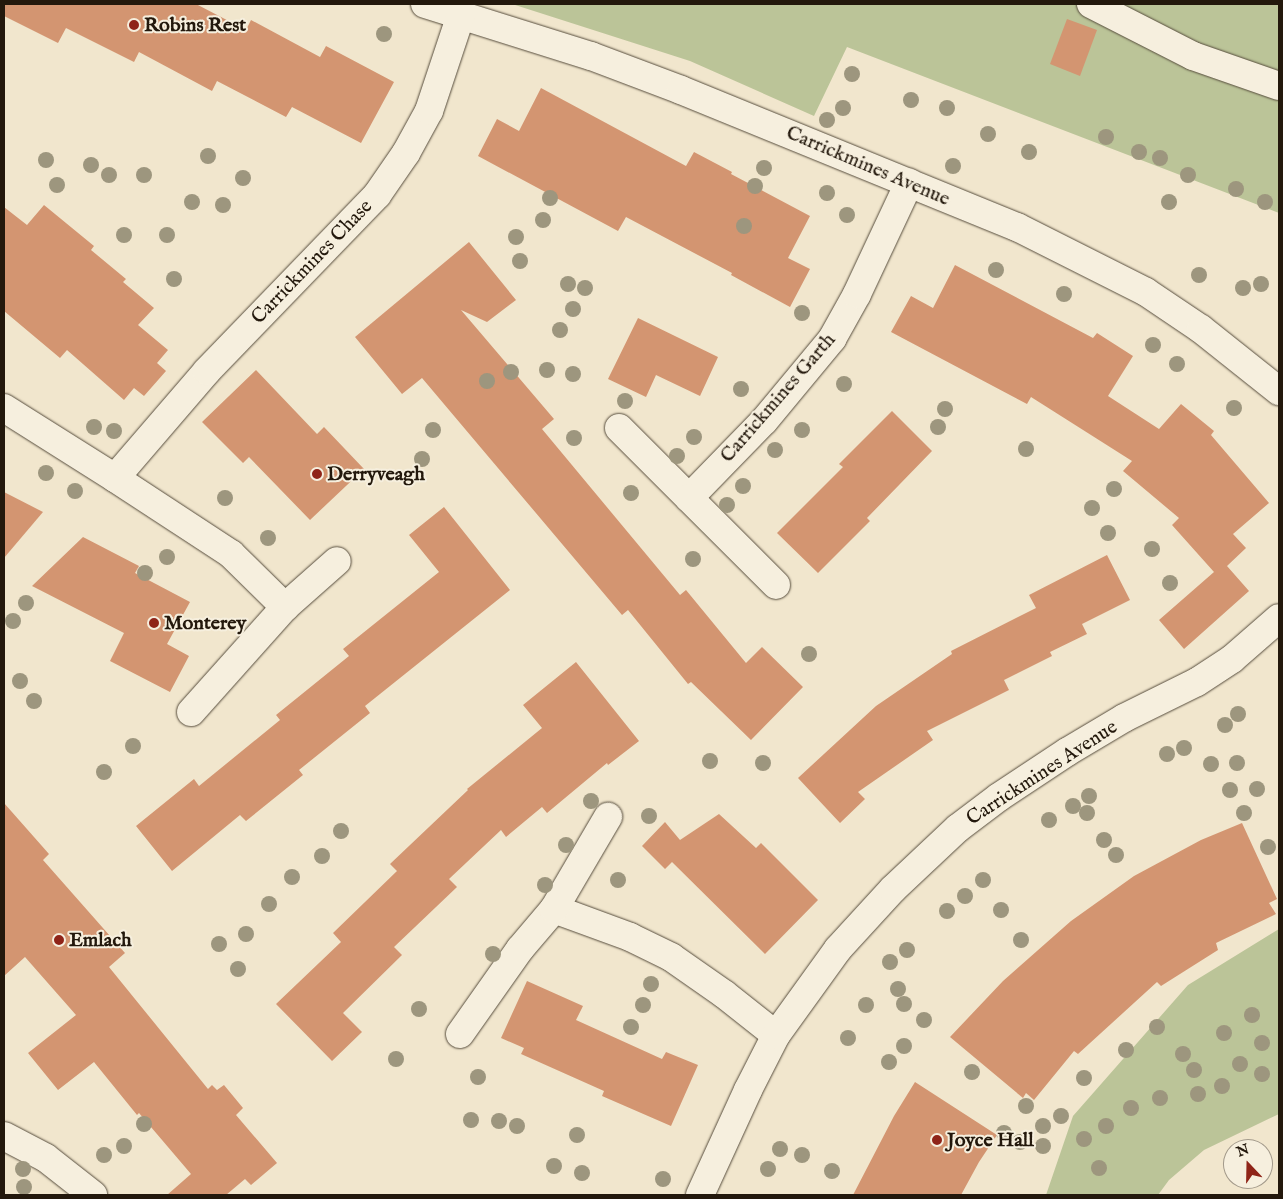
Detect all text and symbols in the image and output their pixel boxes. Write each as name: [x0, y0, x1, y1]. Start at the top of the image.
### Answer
place label: Robins Rest: [144, 13, 246, 37]
marker: Robins Rest: [128, 19, 140, 31]
street label: Carrickmines Avenue: [783, 121, 953, 211]
street label: Carrickmines Chase: [246, 195, 378, 329]
street label: Carrickmines Garth: [715, 328, 841, 468]
place label: Derryveagh: [327, 462, 425, 486]
marker: Derryveagh: [311, 468, 323, 480]
place label: Monterey: [164, 611, 246, 635]
marker: Monterey: [148, 617, 160, 629]
street label: Carrickmines Avenue: [962, 715, 1122, 831]
place label: Emlach: [69, 928, 132, 952]
marker: Emlach: [53, 934, 65, 946]
place label: Joyce Hall: [947, 1128, 1034, 1152]
marker: Joyce Hall: [931, 1134, 943, 1146]
north arrow: [1223, 1139, 1273, 1189]
text: N: [1234, 1140, 1252, 1162]

